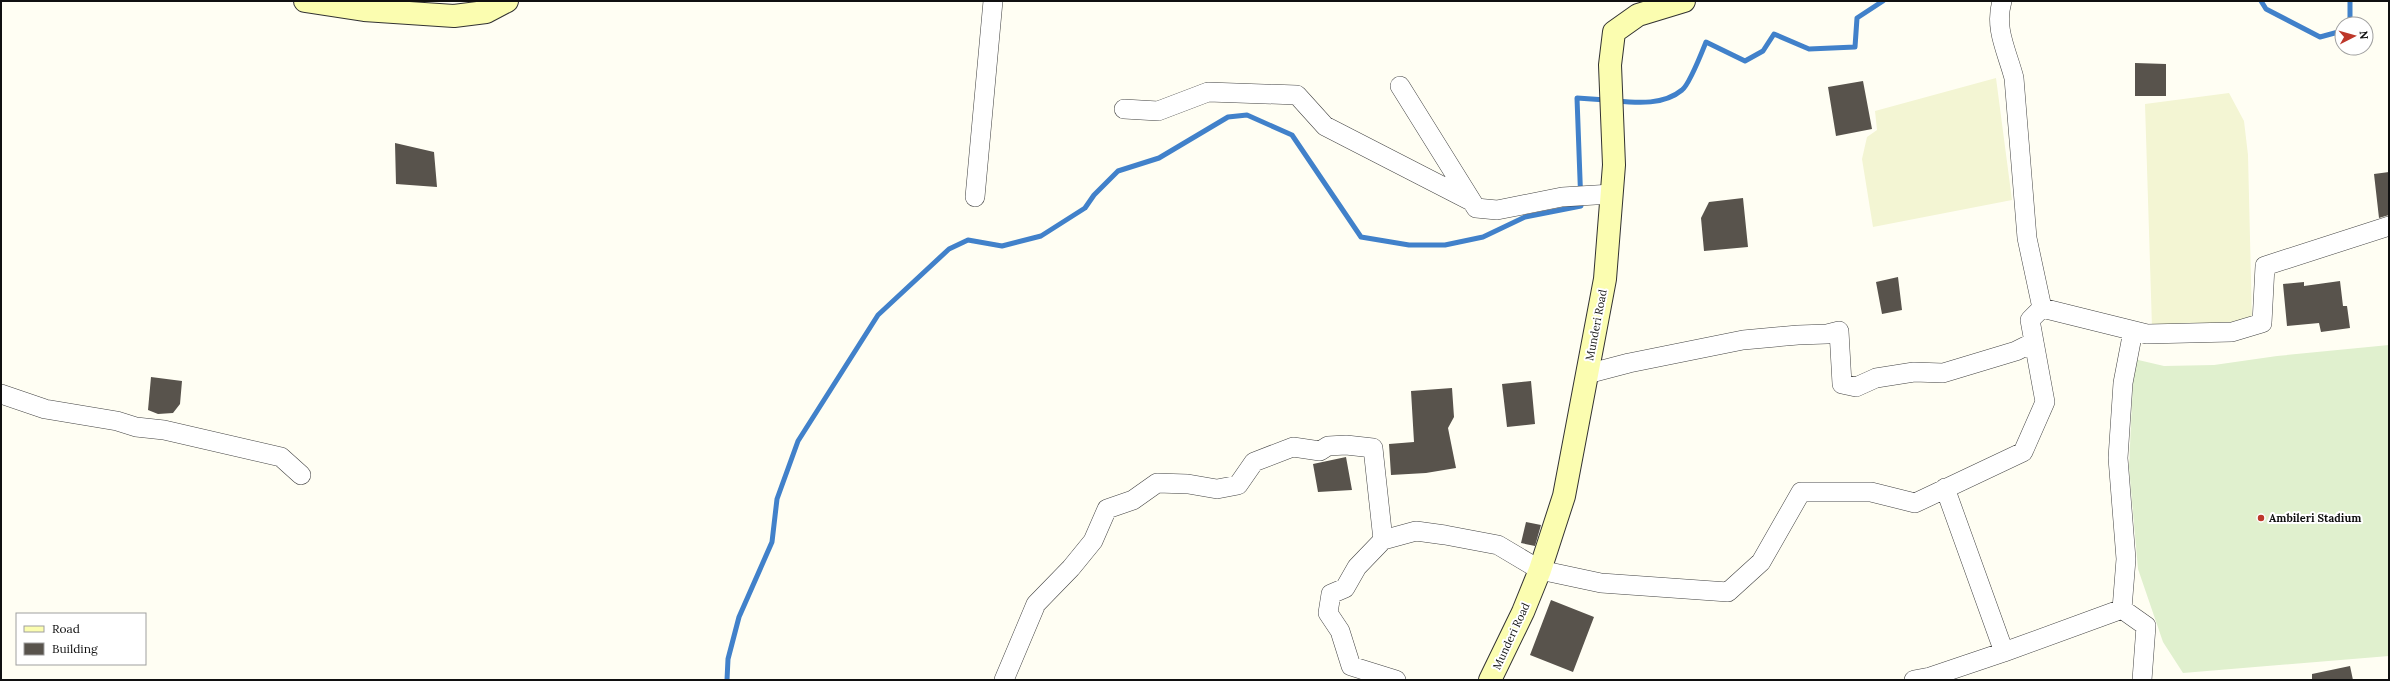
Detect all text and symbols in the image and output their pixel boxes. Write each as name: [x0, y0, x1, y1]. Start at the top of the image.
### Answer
north arrow: [2334, 16, 2374, 56]
text: N: [2357, 30, 2371, 40]
street label: Munderi Road: [1582, 288, 1610, 362]
place label: Ambileri Stadium: [2269, 511, 2361, 525]
marker: Ambileri Stadium: [2256, 513, 2266, 523]
street label: Munderi Road: [1489, 600, 1533, 672]
legend: [16, 613, 146, 665]
text: Road: [52, 621, 80, 636]
text: Building: [52, 641, 98, 656]

